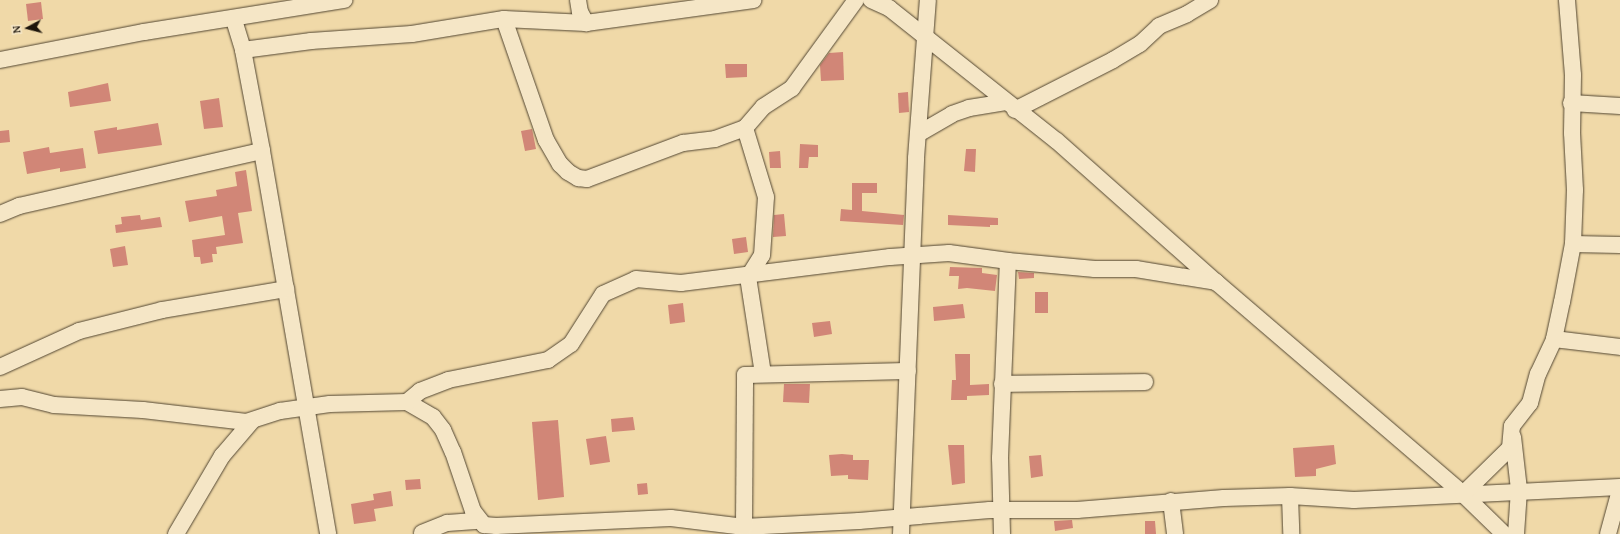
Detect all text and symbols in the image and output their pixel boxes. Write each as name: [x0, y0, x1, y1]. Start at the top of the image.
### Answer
north arrow: [8, 8, 48, 48]
text: N: [8, 25, 24, 34]

